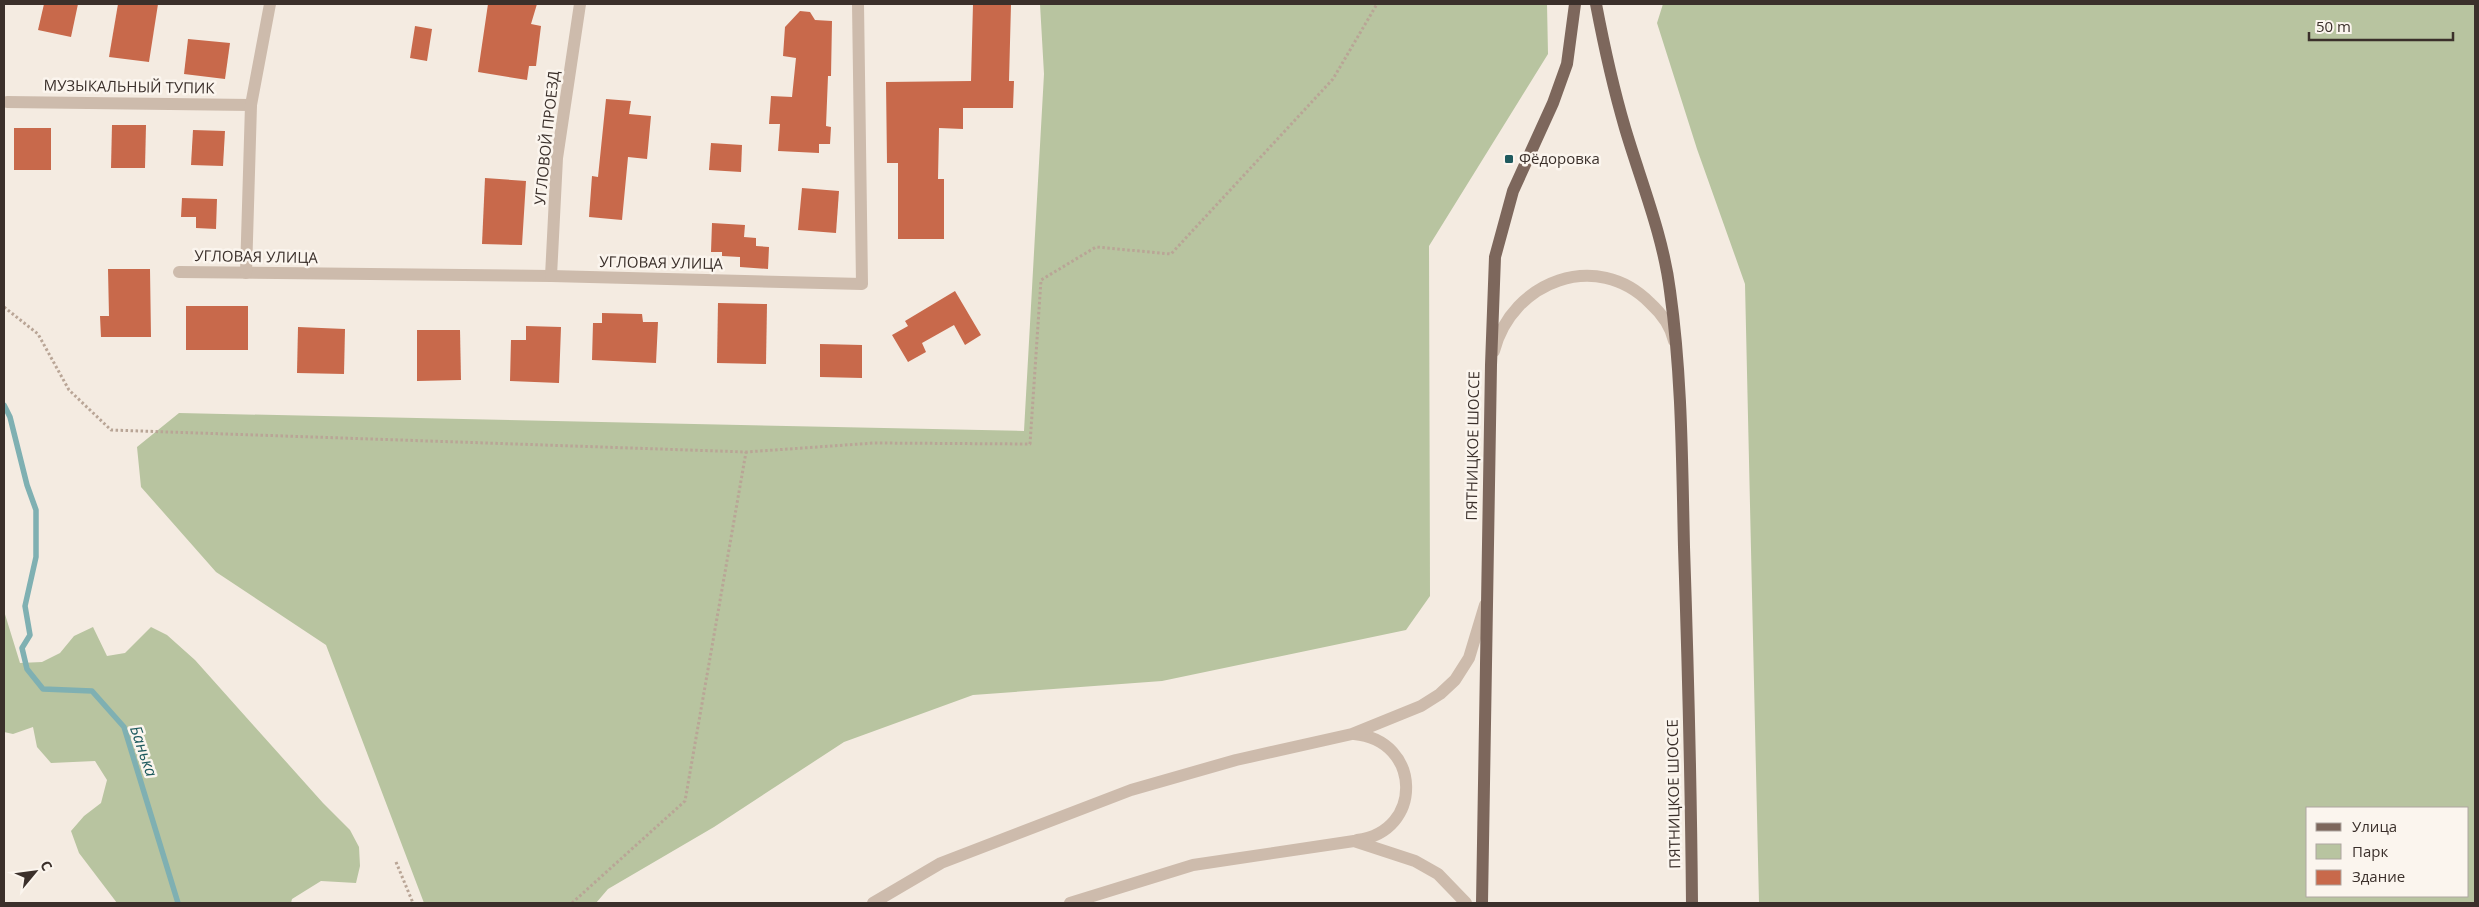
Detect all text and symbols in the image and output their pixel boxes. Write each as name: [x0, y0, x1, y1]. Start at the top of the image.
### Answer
scale bar: [2309, 10, 2453, 42]
text: 50 m: [2316, 16, 2351, 36]
street label: УГЛОВОЙ ПРОЕЗД: [529, 70, 563, 206]
street label: МУЗЫКАЛЬНЫЙ ТУПИК: [43, 75, 216, 98]
place label: Фёдоровка: [1519, 148, 1600, 168]
marker: Фёдоровка: [1503, 153, 1515, 165]
street label: УГЛОВАЯ УЛИЦА: [194, 245, 318, 267]
street label: УГЛОВАЯ УЛИЦА: [599, 251, 723, 273]
street label: ПЯТНИЦКОЕ ШОССЕ: [1461, 371, 1483, 521]
street label: ПЯТНИЦКОЕ ШОССЕ: [1662, 719, 1684, 869]
water label: Банька: [125, 723, 163, 779]
legend: [2306, 807, 2469, 897]
text: Улица: [2352, 816, 2397, 836]
text: Парк: [2352, 841, 2388, 861]
north arrow: [10, 847, 60, 897]
text: С: [36, 857, 57, 874]
text: Здание: [2352, 866, 2405, 886]

